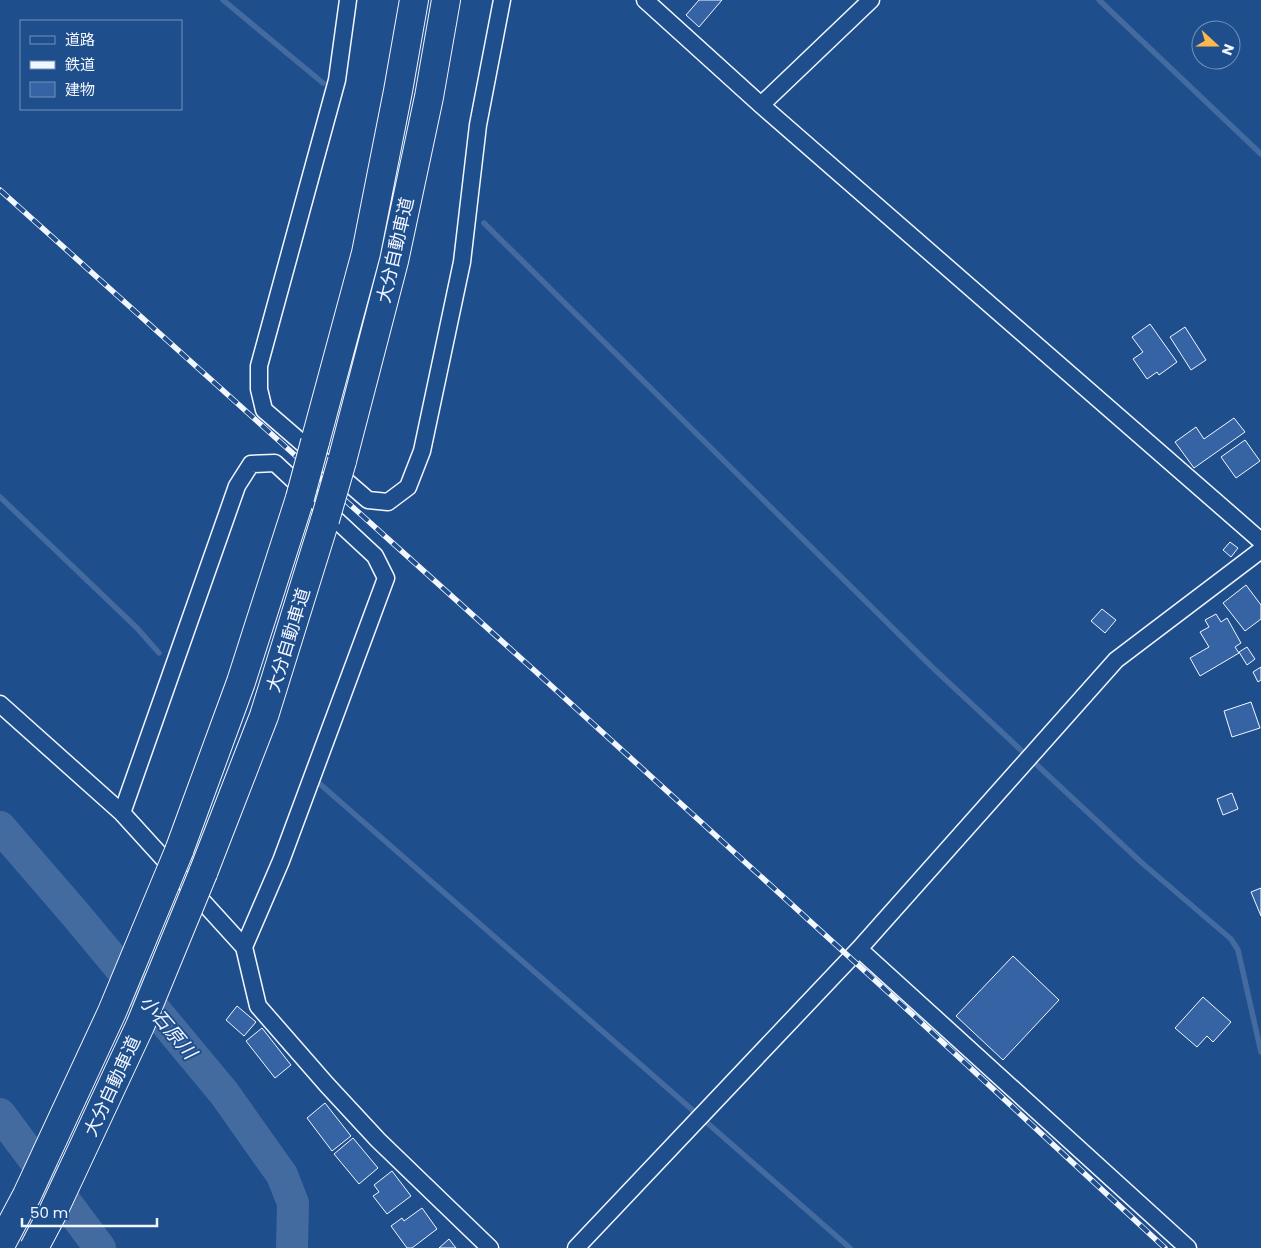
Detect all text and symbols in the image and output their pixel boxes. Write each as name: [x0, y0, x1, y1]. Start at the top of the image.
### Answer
legend: [20, 20, 182, 110]
north arrow: [1191, 20, 1241, 70]
text: 道路: [65, 29, 95, 50]
text: N: [1217, 41, 1239, 58]
text: 鉄道: [65, 54, 95, 75]
text: 建物: [65, 79, 95, 100]
street label: 大分自動車道: [371, 195, 419, 305]
street label: 大分自動車道: [260, 585, 316, 695]
water label: 小石原川: [133, 989, 204, 1066]
street label: 大分自動車道: [78, 1032, 146, 1140]
scale bar: [22, 1196, 158, 1228]
text: 50 m: [30, 1202, 68, 1223]

